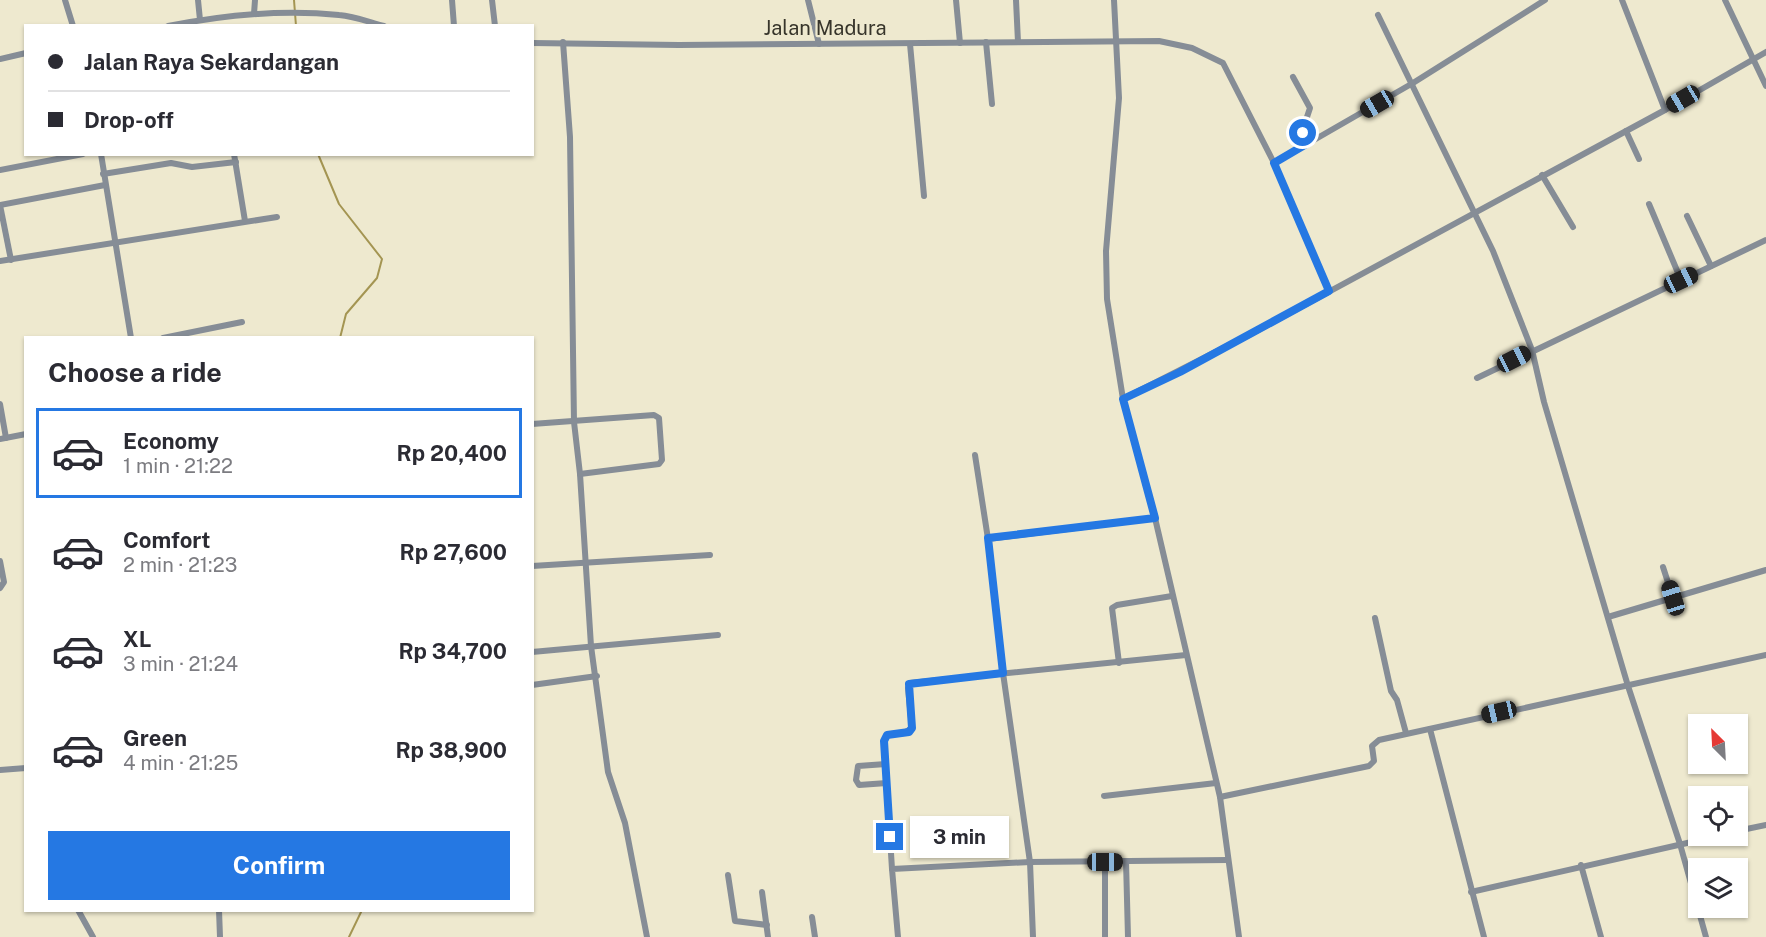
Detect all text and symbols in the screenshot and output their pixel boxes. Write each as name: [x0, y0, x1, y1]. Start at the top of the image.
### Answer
street label: Jalan Madura: [763, 16, 887, 40]
text: Jalan Raya Sekardangan: [84, 49, 339, 75]
car: [1663, 82, 1703, 116]
car: [1357, 87, 1397, 121]
text: Drop-off: [84, 107, 174, 133]
route start: [1289, 119, 1316, 146]
car: [1661, 264, 1701, 296]
car: [1494, 343, 1534, 375]
text: Choose a ride: [48, 356, 222, 388]
icon: car: [51, 426, 105, 480]
text: Economy: [123, 428, 219, 454]
text: Rp 20,400: [397, 440, 507, 466]
text: 1 min · 21:22: [123, 454, 233, 478]
icon: car: [51, 525, 105, 579]
text: Comfort: [123, 527, 210, 553]
text: Rp 27,600: [399, 539, 507, 565]
text: 2 min · 21:23: [123, 553, 237, 577]
car: [1659, 578, 1687, 618]
icon: car: [51, 624, 105, 678]
text: XL: [123, 626, 151, 652]
text: Rp 34,700: [398, 638, 507, 664]
text: 3 min · 21:24: [123, 652, 238, 676]
car: [1479, 699, 1519, 725]
north arrow: [1688, 714, 1748, 774]
map controls: [1688, 714, 1748, 918]
icon: car: [51, 723, 105, 777]
text: Green: [123, 725, 187, 751]
text: Rp 38,900: [395, 737, 507, 763]
text: 4 min · 21:25: [123, 751, 238, 775]
button: locate: [1688, 786, 1748, 846]
callout: 3 min: [911, 816, 1010, 858]
route end: [876, 823, 903, 850]
text: 3 min: [933, 825, 986, 849]
button: Confirm: [48, 831, 510, 900]
car: [1087, 853, 1123, 871]
button: layers: [1688, 858, 1748, 918]

